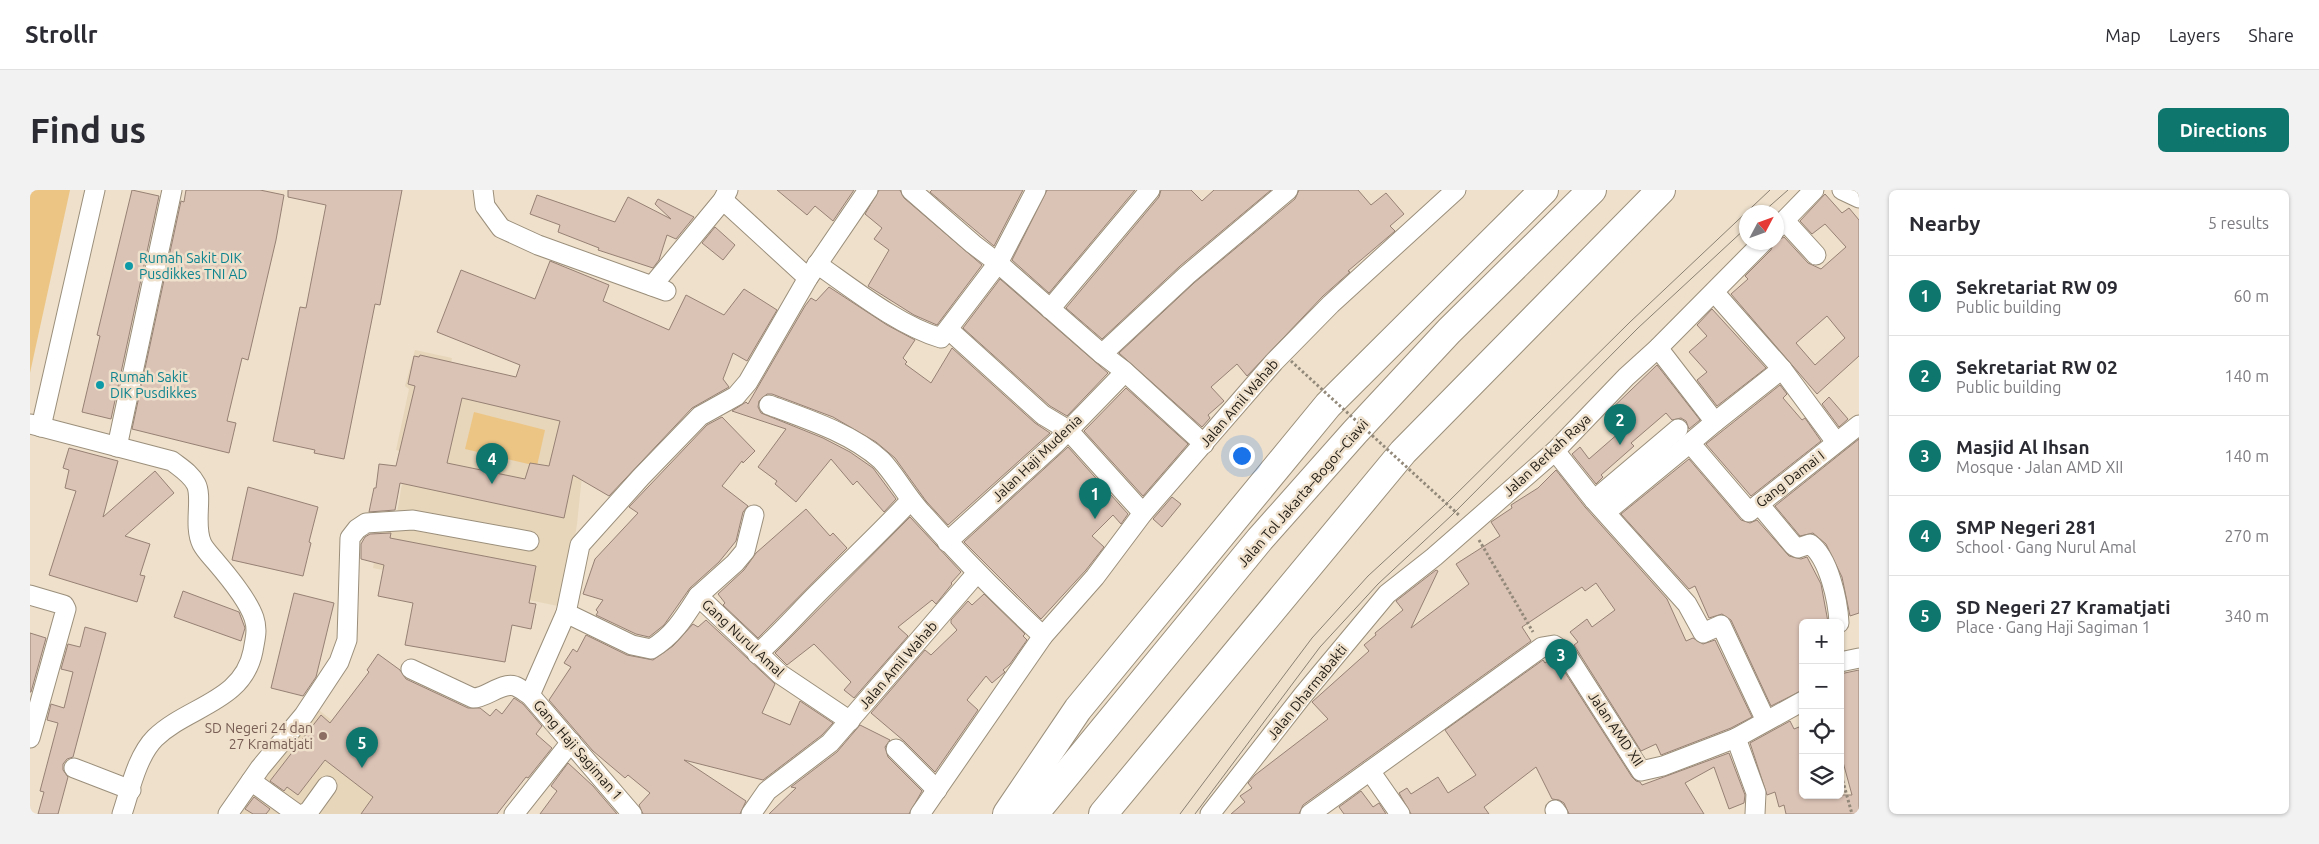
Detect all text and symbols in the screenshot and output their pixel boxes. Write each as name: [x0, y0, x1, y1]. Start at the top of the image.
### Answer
text: Strollr: [25, 21, 98, 48]
text: Map: [2105, 25, 2141, 45]
text: Layers: [2169, 25, 2220, 45]
text: Share: [2248, 25, 2294, 45]
button: Directions: [2158, 108, 2289, 152]
text: Find us: [30, 110, 146, 150]
north arrow: [1739, 205, 1784, 250]
text: Nearby: [1909, 211, 1980, 235]
text: 5 results: [2208, 214, 2269, 232]
place label: Rumah Sakit DIK Pusdikkes TNI AD: [139, 250, 248, 282]
marker: Rumah Sakit DIK Pusdikkes TNI AD: [123, 260, 135, 272]
text: Sekretariat RW 09: [1956, 276, 2118, 298]
text: 1: [1920, 287, 1930, 305]
text: 60 m: [2233, 287, 2269, 305]
text: Public building: [1956, 298, 2061, 316]
street label: Jalan Amil Wahab: [1197, 356, 1281, 450]
text: Sekretariat RW 02: [1956, 356, 2118, 378]
text: 2: [1920, 367, 1930, 385]
text: 140 m: [2224, 367, 2269, 385]
place label: Rumah Sakit DIK Pusdikkes: [110, 369, 197, 401]
text: Public building: [1956, 378, 2061, 396]
marker: Rumah Sakit DIK Pusdikkes: [94, 379, 106, 391]
pin: 2: [1604, 404, 1636, 445]
street label: Jalan Berkah Raya: [1500, 410, 1594, 500]
street label: Jalan Haji Mudenia: [989, 411, 1085, 505]
street label: Jalan Tol Jakarta–Bogor–Ciawi: [1235, 416, 1371, 570]
text: Masjid Al Ihsan: [1956, 436, 2090, 458]
pin: 4: [476, 443, 508, 484]
your location: [1229, 443, 1255, 469]
street label: Gang Damai I: [1753, 447, 1827, 511]
text: 3: [1920, 447, 1930, 465]
text: 140 m: [2224, 447, 2269, 465]
text: Mosque · Jalan AMD XII: [1956, 458, 2123, 476]
pin: 1: [1079, 478, 1111, 519]
text: SMP Negeri 281: [1956, 516, 2097, 538]
text: 4: [1920, 527, 1930, 545]
text: 270 m: [2224, 527, 2269, 545]
text: School · Gang Nurul Amal: [1956, 538, 2136, 556]
street label: Gang Nurul Amal: [699, 596, 787, 680]
text: SD Negeri 27 Kramatjati: [1956, 596, 2171, 618]
text: 5: [1920, 607, 1930, 625]
text: 340 m: [2224, 607, 2269, 625]
street label: Jalan Amil Wahab: [856, 618, 940, 712]
text: Place · Gang Haji Sagiman 1: [1956, 618, 2151, 636]
map controls: [1799, 619, 1844, 799]
button: +: [1799, 619, 1844, 664]
pin: 3: [1545, 639, 1577, 680]
street label: Jalan Dharmabakti: [1264, 641, 1350, 743]
button: −: [1799, 664, 1844, 709]
street label: Jalan AMD XII: [1585, 689, 1647, 769]
street label: Gang Haji Sagiman 1: [530, 697, 626, 803]
button: locate: [1799, 709, 1844, 754]
place label: SD Negeri 24 dan 27 Kramatjati: [205, 720, 313, 752]
pin: 5: [346, 727, 378, 768]
marker: SD Negeri 24 dan 27 Kramatjati: [317, 730, 329, 742]
button: layers: [1799, 754, 1844, 799]

